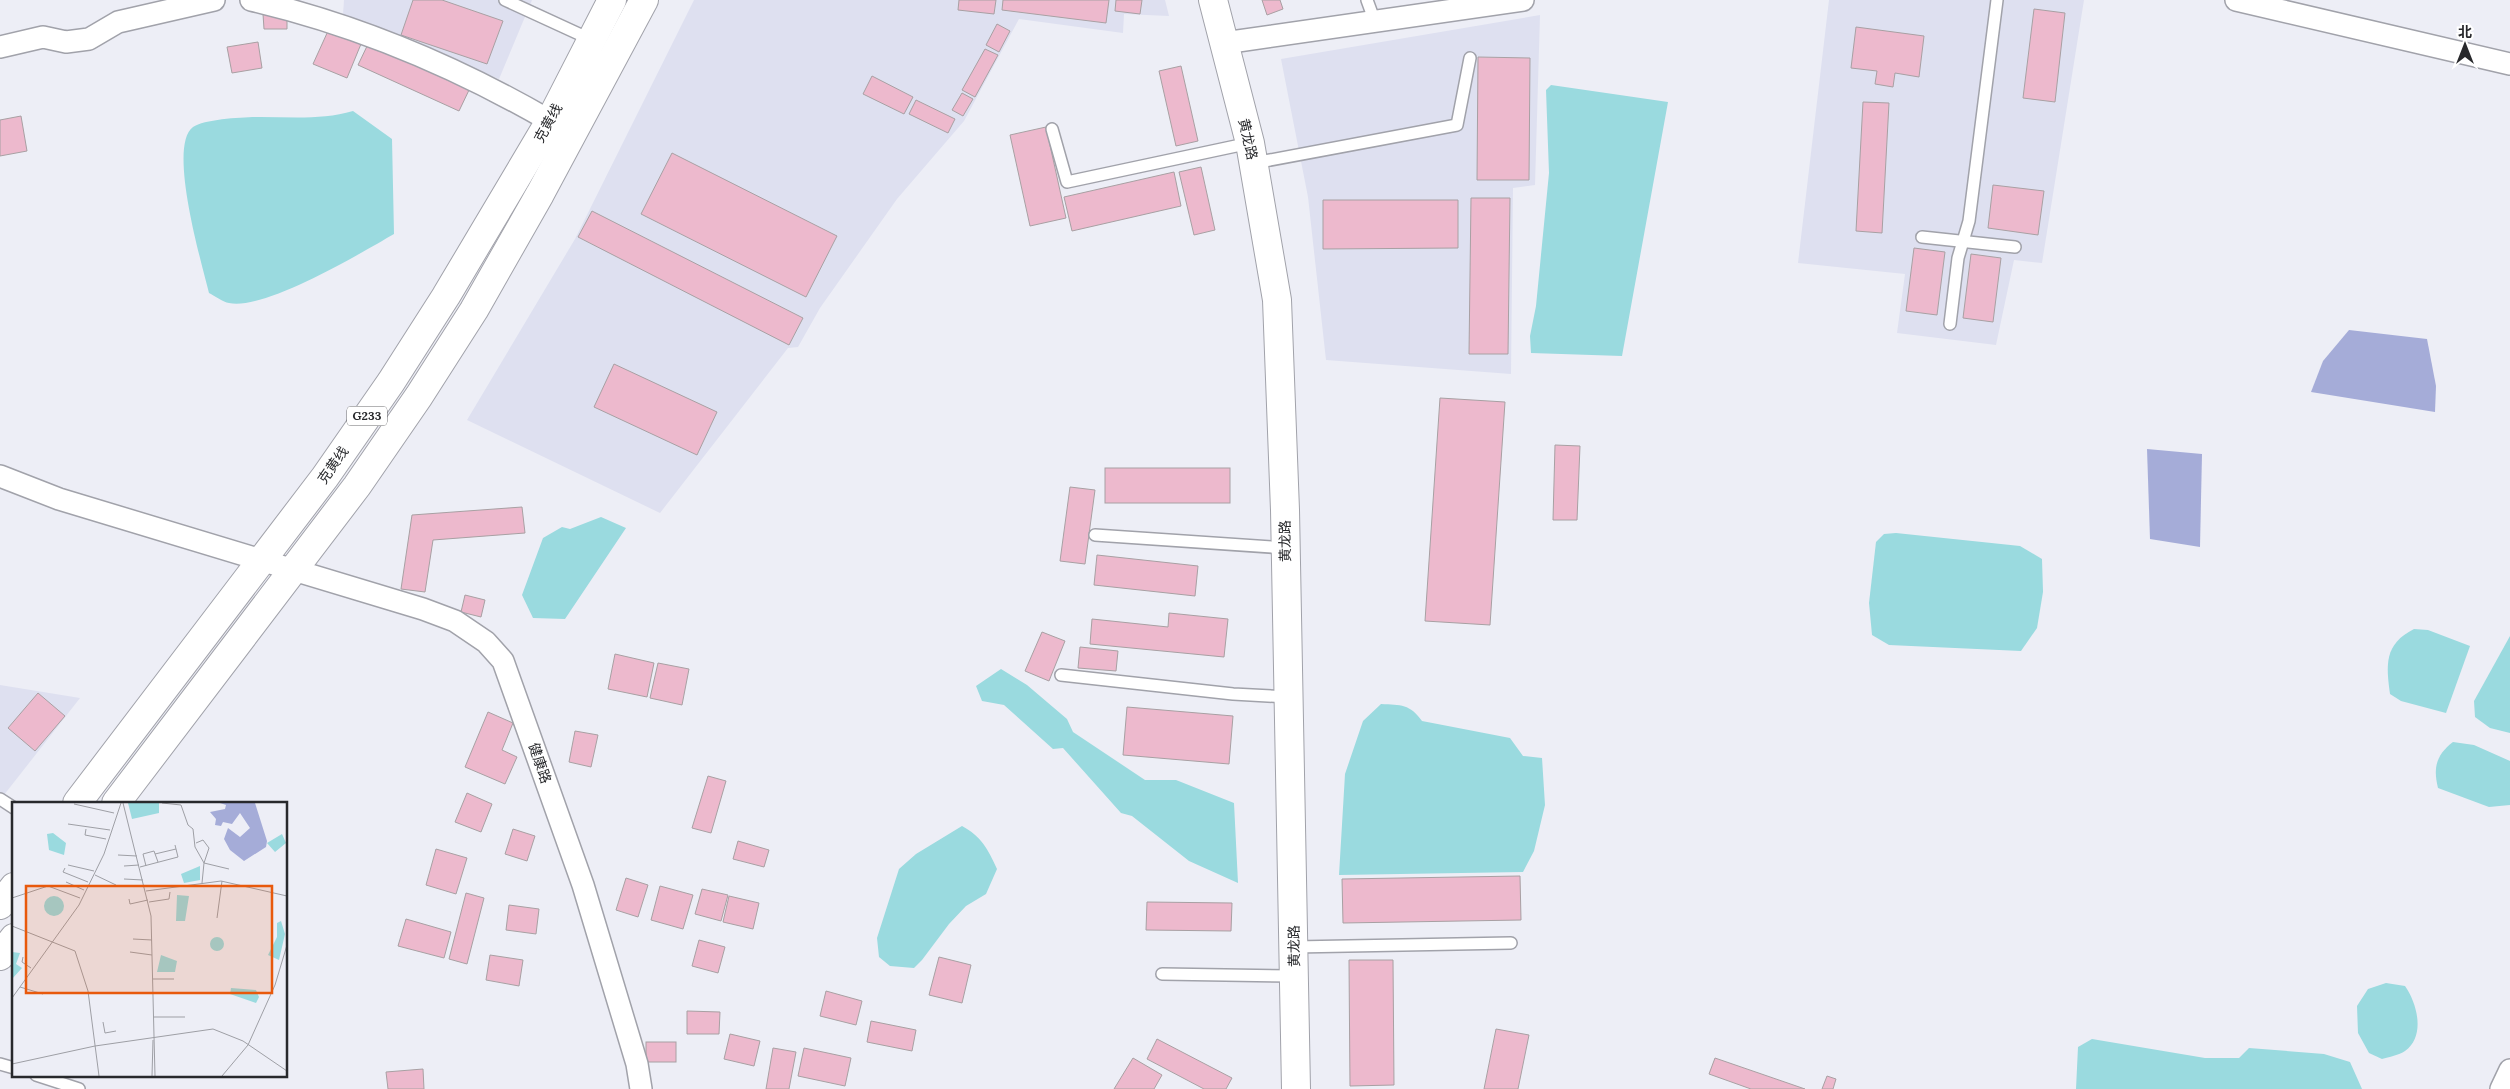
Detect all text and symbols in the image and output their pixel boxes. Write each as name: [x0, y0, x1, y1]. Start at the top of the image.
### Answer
north arrow: [2440, 20, 2490, 70]
text: 北: [2458, 23, 2472, 41]
street label: 克黄线: [530, 100, 566, 146]
street label: 黄龙路: [1235, 117, 1261, 161]
road number: G233: [347, 406, 387, 426]
street label: 克黄线: [314, 443, 352, 487]
street label: 黄龙路: [1276, 520, 1294, 562]
street label: 健康路: [525, 740, 555, 786]
inset map: [12, 802, 288, 1076]
street label: 黄龙路: [1285, 925, 1303, 967]

